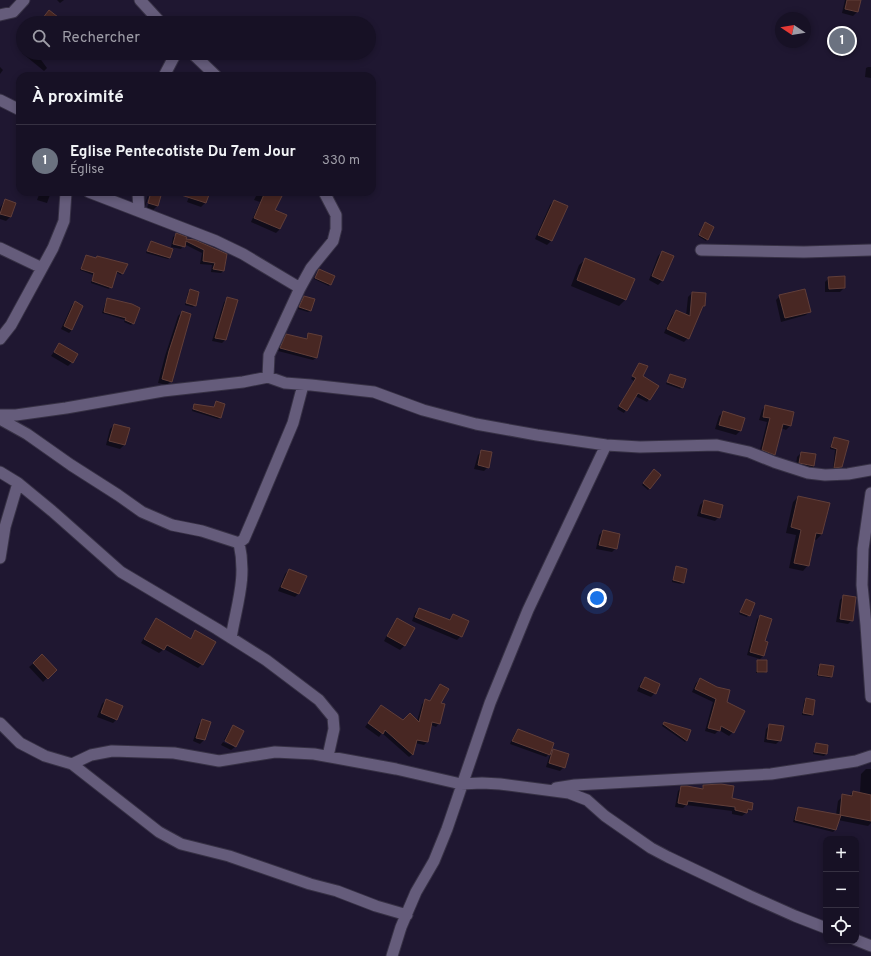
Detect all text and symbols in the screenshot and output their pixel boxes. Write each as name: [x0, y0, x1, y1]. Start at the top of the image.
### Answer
north arrow: [775, 12, 811, 48]
search box: [16, 16, 376, 60]
pin: 1: [829, 26, 855, 56]
icon: search: [30, 27, 52, 49]
text: Rechercher: [62, 29, 140, 48]
text: À proximité: [32, 87, 124, 109]
text: Eglise Pentecotiste Du 7em Jour: [70, 143, 296, 162]
text: 1: [42, 153, 48, 169]
text: 330 m: [322, 153, 360, 169]
text: Église: [70, 162, 104, 178]
your location: [587, 588, 607, 608]
map controls: [823, 836, 859, 944]
button: +: [823, 836, 859, 872]
button: −: [823, 872, 859, 908]
button: locate: [823, 908, 859, 944]

